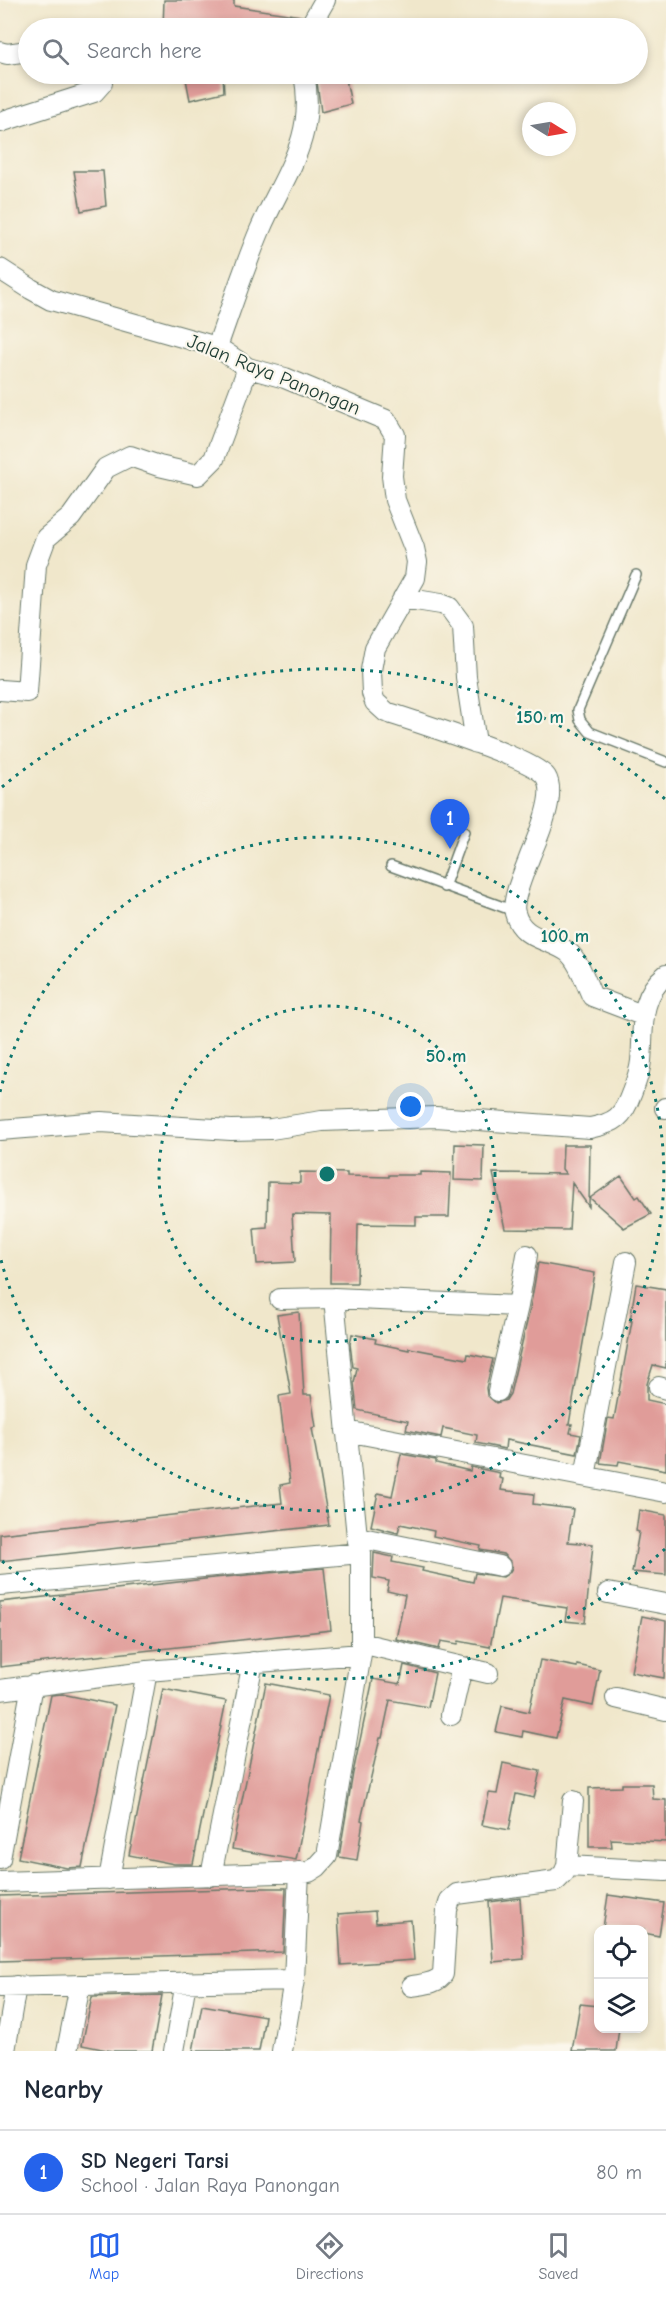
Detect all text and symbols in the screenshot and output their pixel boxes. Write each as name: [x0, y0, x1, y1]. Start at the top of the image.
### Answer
search box: [18, 18, 648, 84]
icon: search: [39, 35, 72, 68]
text: Search here: [87, 38, 202, 64]
north arrow: [522, 102, 576, 156]
street label: Jalan Raya Panongan: [184, 329, 364, 420]
text: 150 m: [516, 707, 564, 728]
pin: 1: [430, 800, 470, 849]
text: 100 m: [541, 926, 589, 947]
text: 50 m: [426, 1046, 466, 1067]
your location: [396, 1092, 425, 1121]
centre of rings: [317, 1164, 337, 1184]
map controls: [594, 1925, 648, 2033]
button: locate: [594, 1925, 648, 1979]
button: layers: [594, 1979, 648, 2033]
text: Nearby: [24, 2075, 103, 2105]
text: SD Negeri Tarsi: [81, 2148, 229, 2174]
text: 1: [40, 2161, 47, 2184]
text: 80 m: [596, 2161, 642, 2184]
text: School · Jalan Raya Panongan: [81, 2174, 340, 2197]
tab: Map: [88, 2229, 121, 2283]
tab: Directions: [296, 2229, 363, 2283]
tab: Saved: [538, 2229, 578, 2283]

